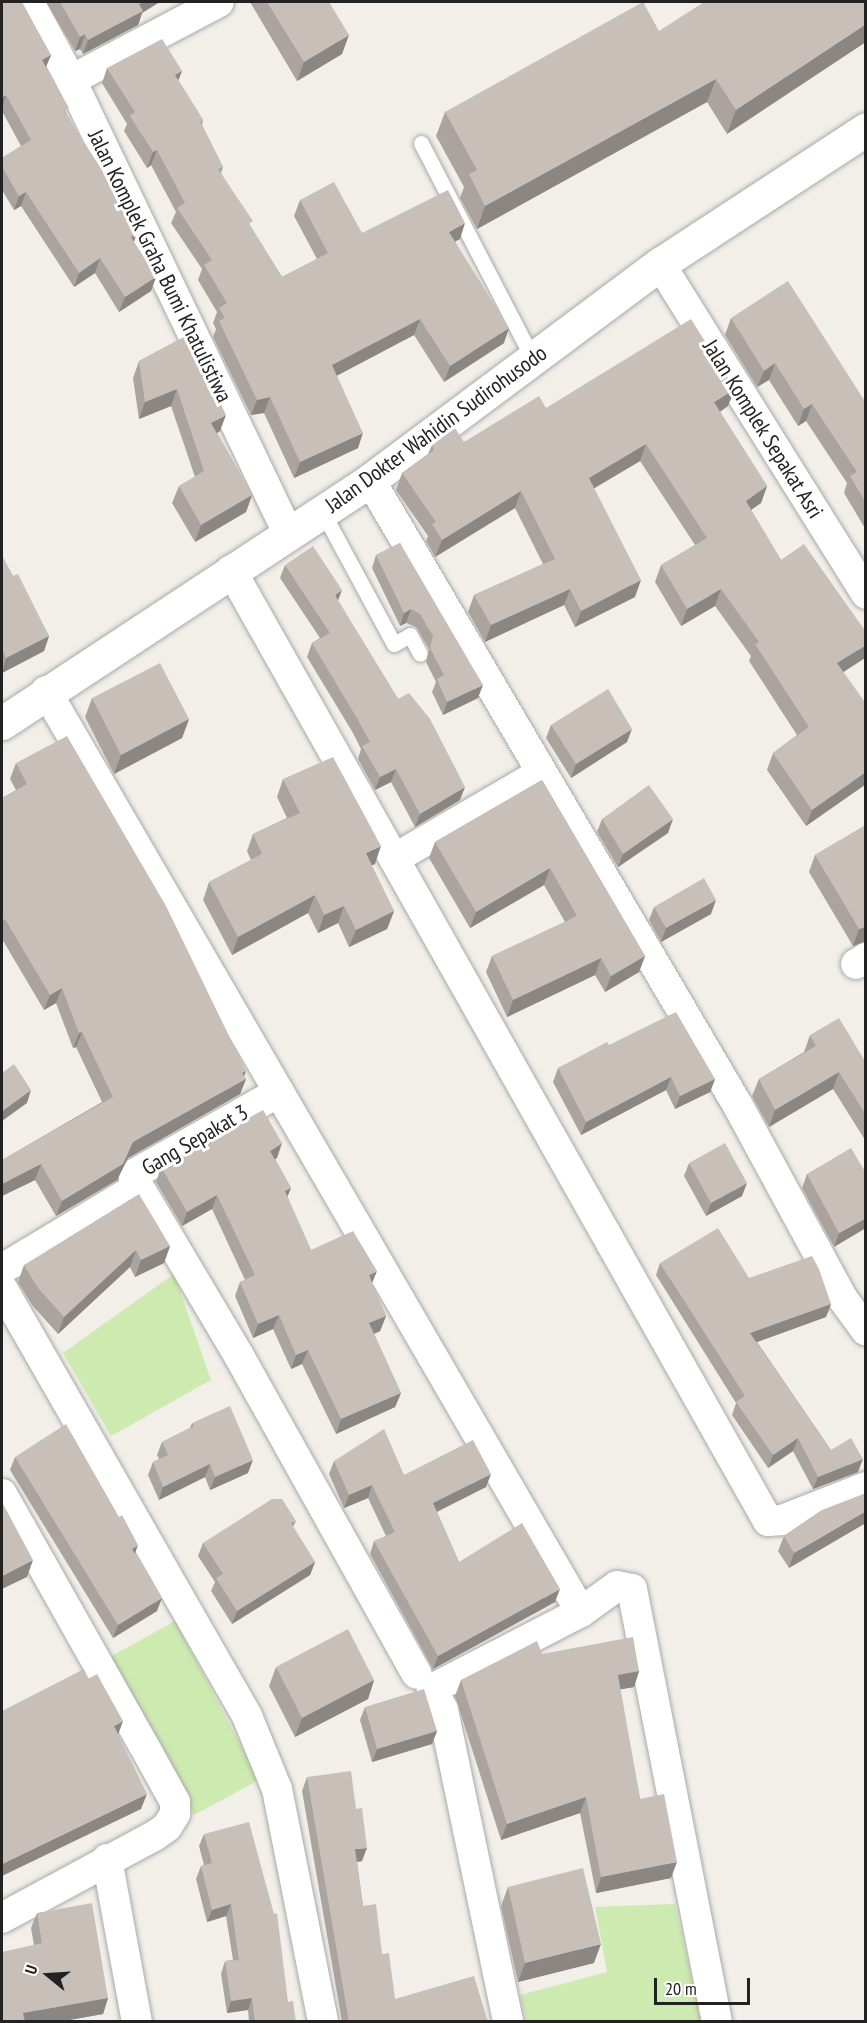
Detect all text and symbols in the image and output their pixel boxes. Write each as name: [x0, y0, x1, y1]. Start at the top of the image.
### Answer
street label: Jalan Komplek Graha Bumi Khatulistiwa: [82, 125, 238, 407]
street label: Jalan Komplek Sepakat Asri: [697, 334, 829, 524]
street label: Jalan Dokter Wahidin Sudirohusodo: [320, 340, 552, 518]
street label: Gang Sepakat 3: [137, 1099, 253, 1181]
north arrow: [18, 1945, 78, 2005]
text: U: [20, 1962, 42, 1976]
scale bar: [657, 1966, 753, 2004]
text: 20 m: [665, 1977, 697, 2000]

